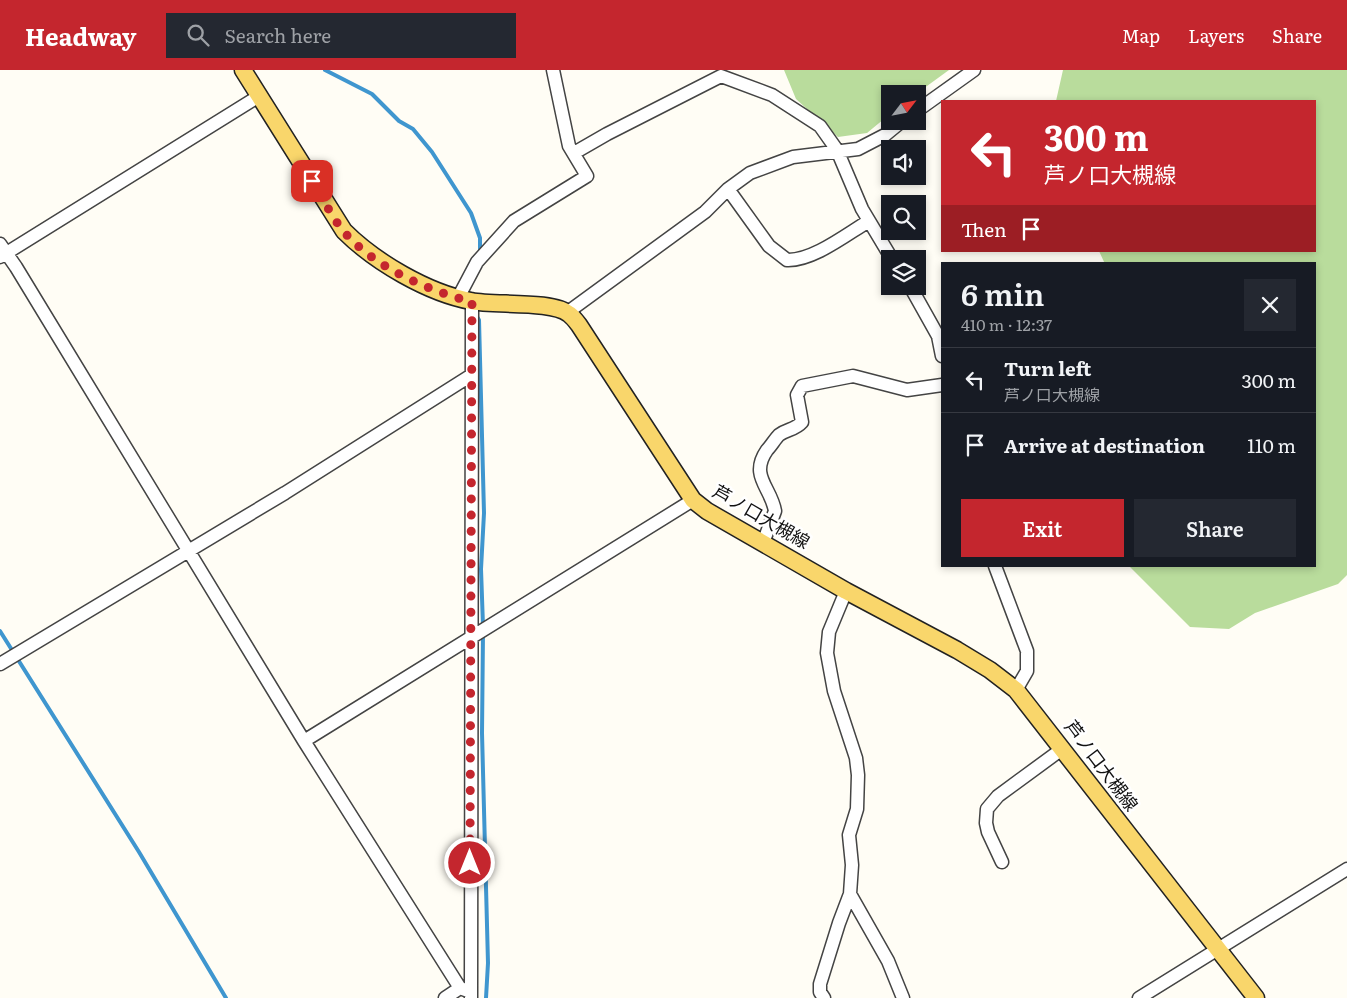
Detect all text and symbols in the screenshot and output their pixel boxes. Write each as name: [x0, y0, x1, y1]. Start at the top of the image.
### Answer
search box: [166, 13, 516, 58]
text: Headway: [25, 18, 136, 53]
icon: search: [184, 21, 212, 49]
text: Search here: [224, 21, 331, 49]
text: Map: [1122, 22, 1160, 49]
text: Layers: [1188, 22, 1244, 49]
text: Share: [1272, 22, 1322, 49]
north arrow: [881, 85, 926, 130]
map controls: [881, 85, 926, 295]
text: 300 m: [1044, 110, 1149, 162]
icon: left: [961, 120, 1026, 185]
button: sound: [881, 140, 926, 185]
text: 芦ノ口大槻線: [1044, 157, 1176, 190]
pin: [291, 160, 333, 202]
icon: arrive: [298, 167, 326, 195]
button: search: [881, 195, 926, 240]
text: Then: [961, 215, 1007, 243]
icon: arrive: [1017, 215, 1045, 243]
button: layers: [881, 250, 926, 295]
text: 6 min: [961, 271, 1045, 315]
button: close: [1244, 279, 1296, 331]
text: 410 m · 12:37: [961, 312, 1052, 336]
text: Turn left: [1004, 354, 1091, 382]
icon: left: [961, 366, 989, 394]
text: 300 m: [1242, 366, 1296, 394]
text: 芦ノ口大槻線: [1004, 382, 1100, 406]
icon: arrive: [961, 431, 989, 459]
text: Arrive at destination: [1004, 431, 1205, 459]
text: 110 m: [1247, 431, 1296, 459]
street label: 芦ノ口大槻線: [708, 477, 815, 554]
button: Exit: [961, 499, 1124, 557]
button: Share: [1134, 499, 1296, 557]
street label: 芦ノ口大槻線: [1059, 714, 1145, 816]
position arrow: [443, 836, 495, 888]

